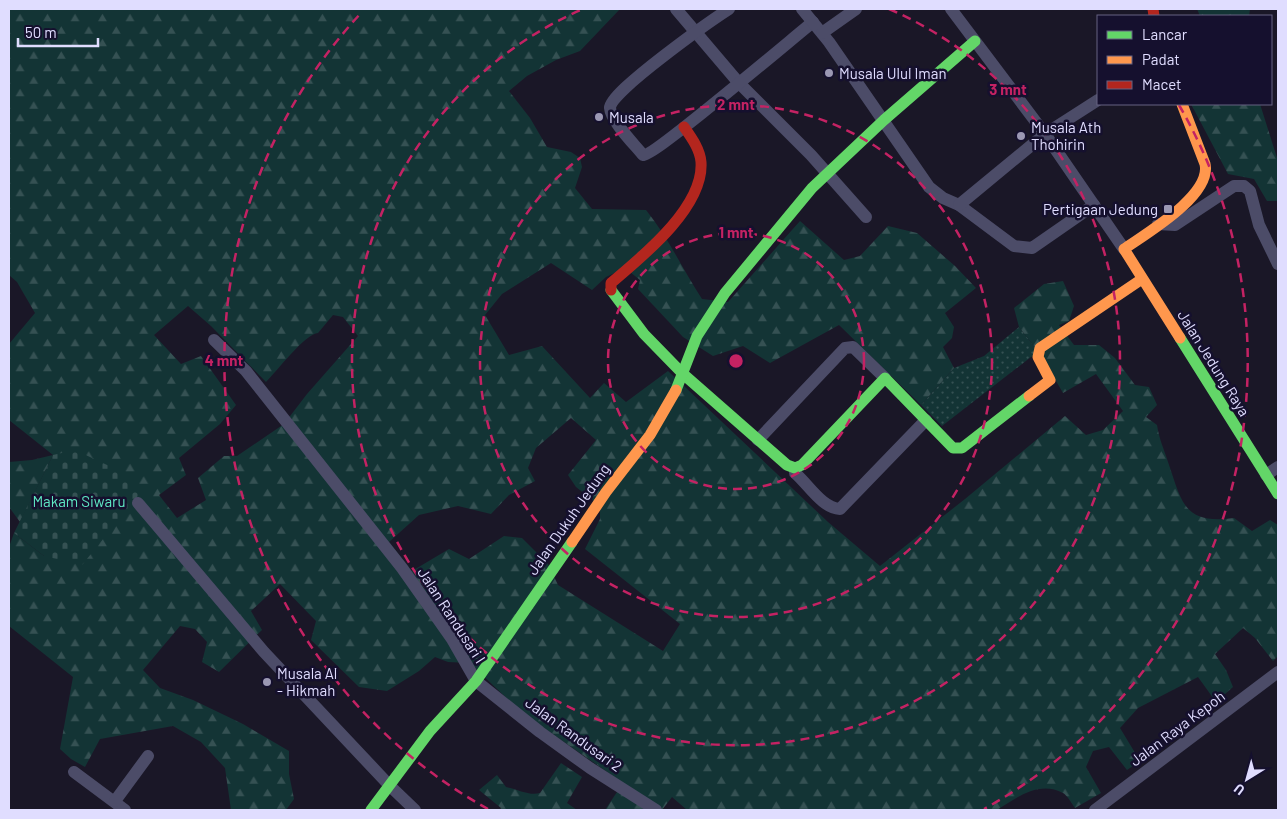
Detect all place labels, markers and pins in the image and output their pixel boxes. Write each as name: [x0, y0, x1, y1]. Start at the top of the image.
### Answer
place label: Musala Ulul Iman: [839, 64, 946, 82]
marker: Musala Ulul Iman: [823, 67, 835, 79]
place label: Musala: [609, 108, 654, 126]
marker: Musala: [593, 111, 605, 123]
place label: Musala Ath Thohirin: [1031, 118, 1101, 153]
marker: Musala Ath Thohirin: [1015, 130, 1027, 142]
place label: Pertigaan Jedung: [1043, 200, 1158, 218]
marker: Pertigaan Jedung: [1162, 203, 1174, 215]
centre of rings: [727, 352, 745, 370]
place label: Musala Al - Hikmah: [277, 664, 337, 699]
marker: Musala Al - Hikmah: [261, 676, 273, 688]

